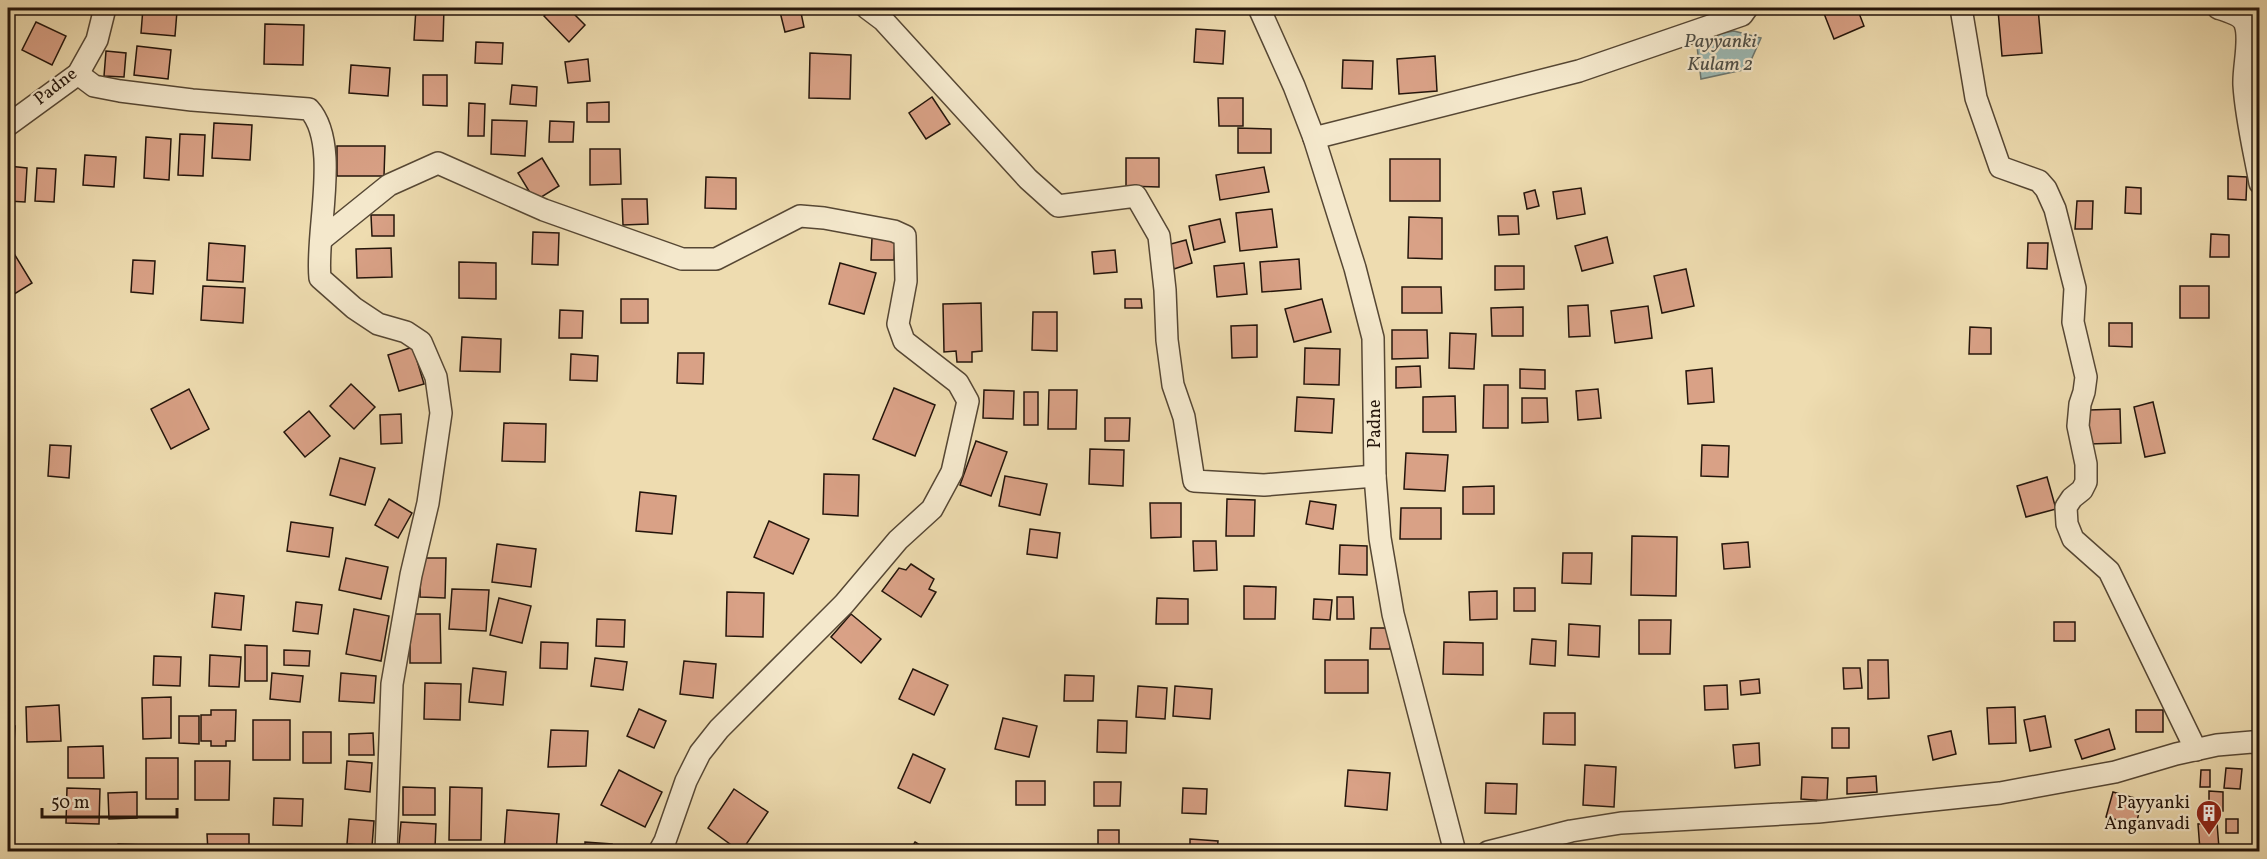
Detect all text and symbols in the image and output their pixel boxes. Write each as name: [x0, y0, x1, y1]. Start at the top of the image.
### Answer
water label: Payyanki Kulam 2: [1684, 28, 1757, 79]
street label: Padne: [29, 62, 83, 112]
street label: Padne: [1363, 400, 1388, 448]
scale bar: [42, 781, 177, 819]
text: 50 m: [51, 791, 90, 816]
place label: Payyanki Anganvadi: [2104, 791, 2190, 837]
building icon: Payyanki Anganvadi: [2194, 798, 2224, 836]

